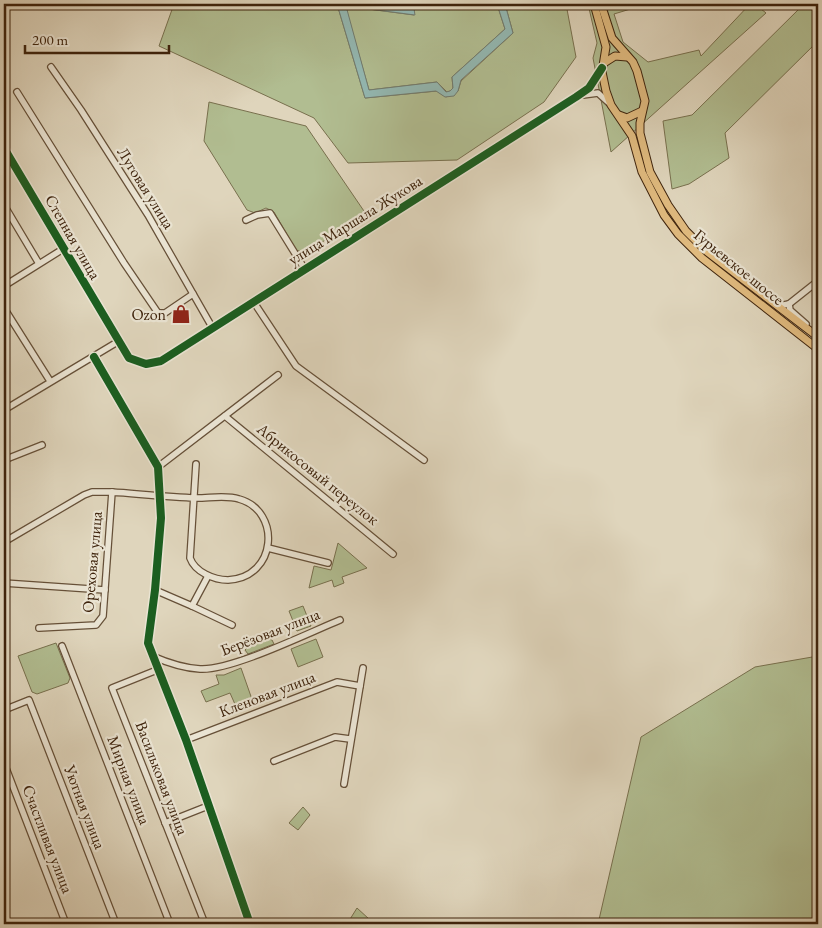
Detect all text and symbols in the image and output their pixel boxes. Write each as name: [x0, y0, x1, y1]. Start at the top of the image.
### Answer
scale bar: [25, 22, 169, 54]
text: 200 m: [32, 30, 69, 49]
street label: Луговая улица: [112, 143, 180, 233]
street label: улица Маршала Жукова: [284, 170, 427, 270]
street label: Степная улица: [40, 191, 106, 284]
street label: Гурьевское шоссе: [690, 224, 788, 310]
shop icon: Ozon: [170, 303, 192, 325]
place label: Ozon: [131, 304, 167, 325]
street label: Абрикосовый переулок: [252, 418, 384, 530]
street label: Ореховая улица: [77, 510, 107, 614]
street label: Берёзовая улица: [217, 603, 323, 661]
street label: Кленовая улица: [216, 666, 319, 722]
street label: Васильковая улица: [131, 718, 194, 839]
street label: Мирная улица: [102, 733, 156, 828]
street label: Уютная улица: [59, 761, 111, 853]
street label: Счастливая улица: [18, 782, 79, 897]

